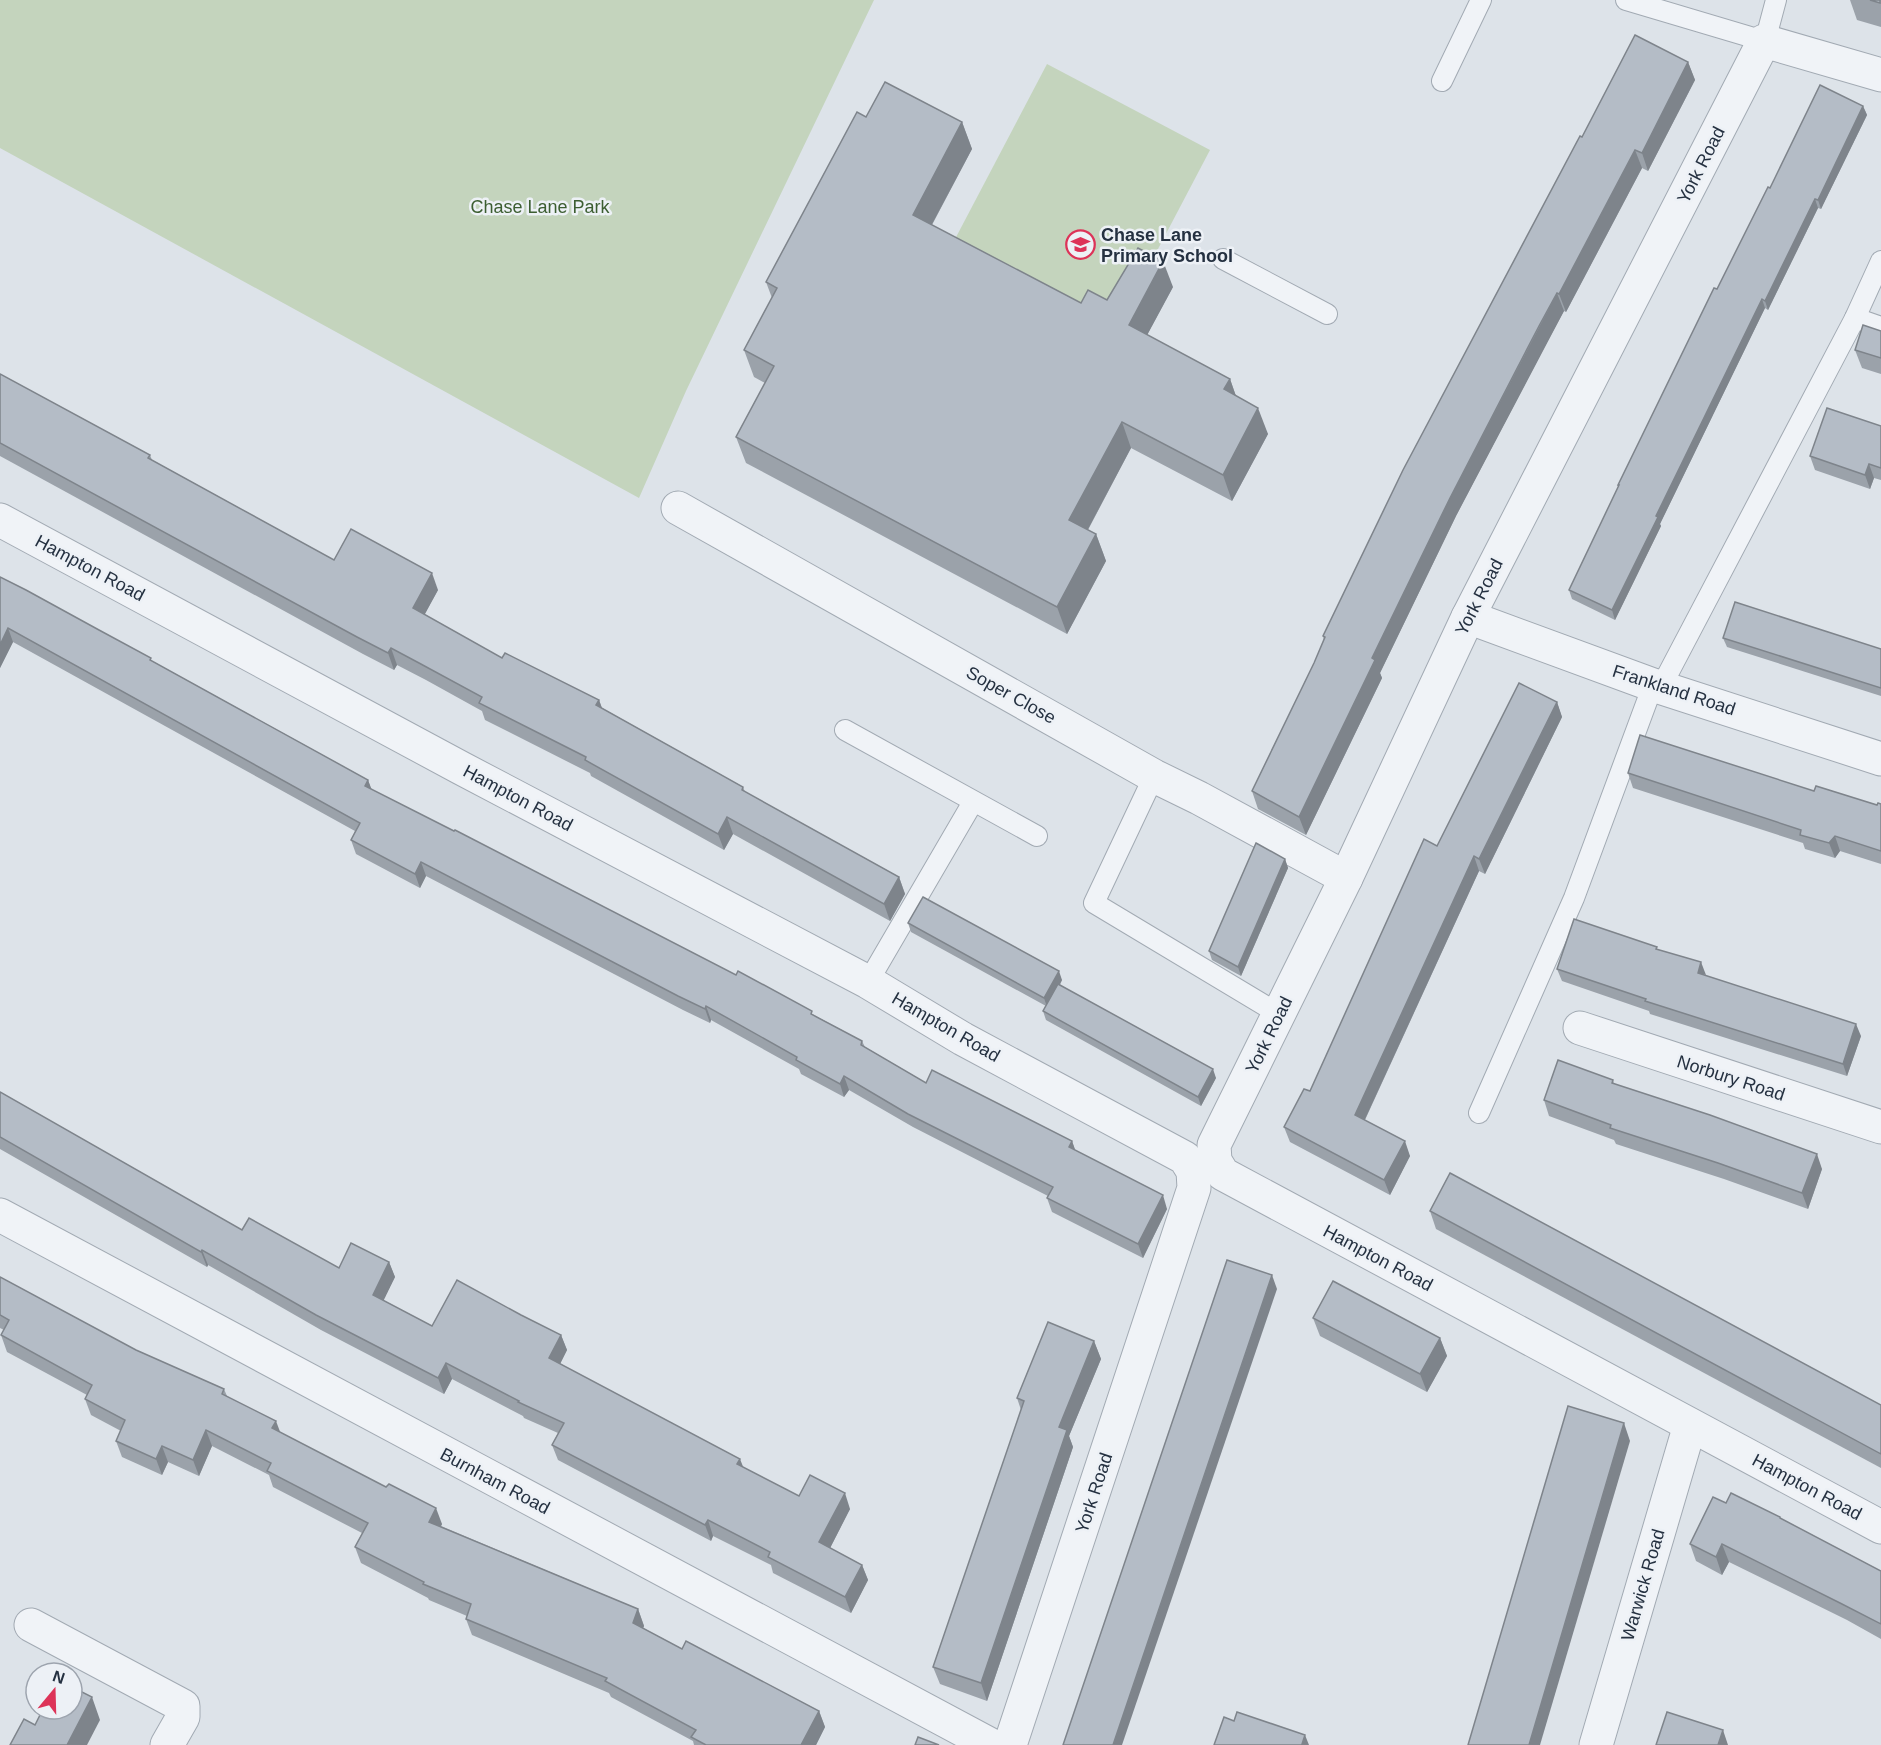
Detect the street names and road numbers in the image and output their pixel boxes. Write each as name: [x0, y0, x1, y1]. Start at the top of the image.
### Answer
street label: York Road: [1673, 123, 1729, 207]
street label: Hampton Road: [32, 531, 148, 605]
street label: York Road: [1451, 555, 1507, 639]
street label: Frankland Road: [1610, 661, 1738, 719]
street label: Soper Close: [963, 662, 1059, 728]
street label: Hampton Road: [460, 761, 576, 835]
street label: Hampton Road: [889, 988, 1003, 1066]
street label: York Road: [1242, 993, 1296, 1077]
street label: Norbury Road: [1675, 1051, 1787, 1105]
street label: Hampton Road: [1320, 1221, 1436, 1295]
street label: Burnham Road: [437, 1444, 553, 1518]
street label: York Road: [1072, 1450, 1116, 1536]
street label: Hampton Road: [1749, 1450, 1865, 1524]
street label: Warwick Road: [1617, 1527, 1669, 1643]

